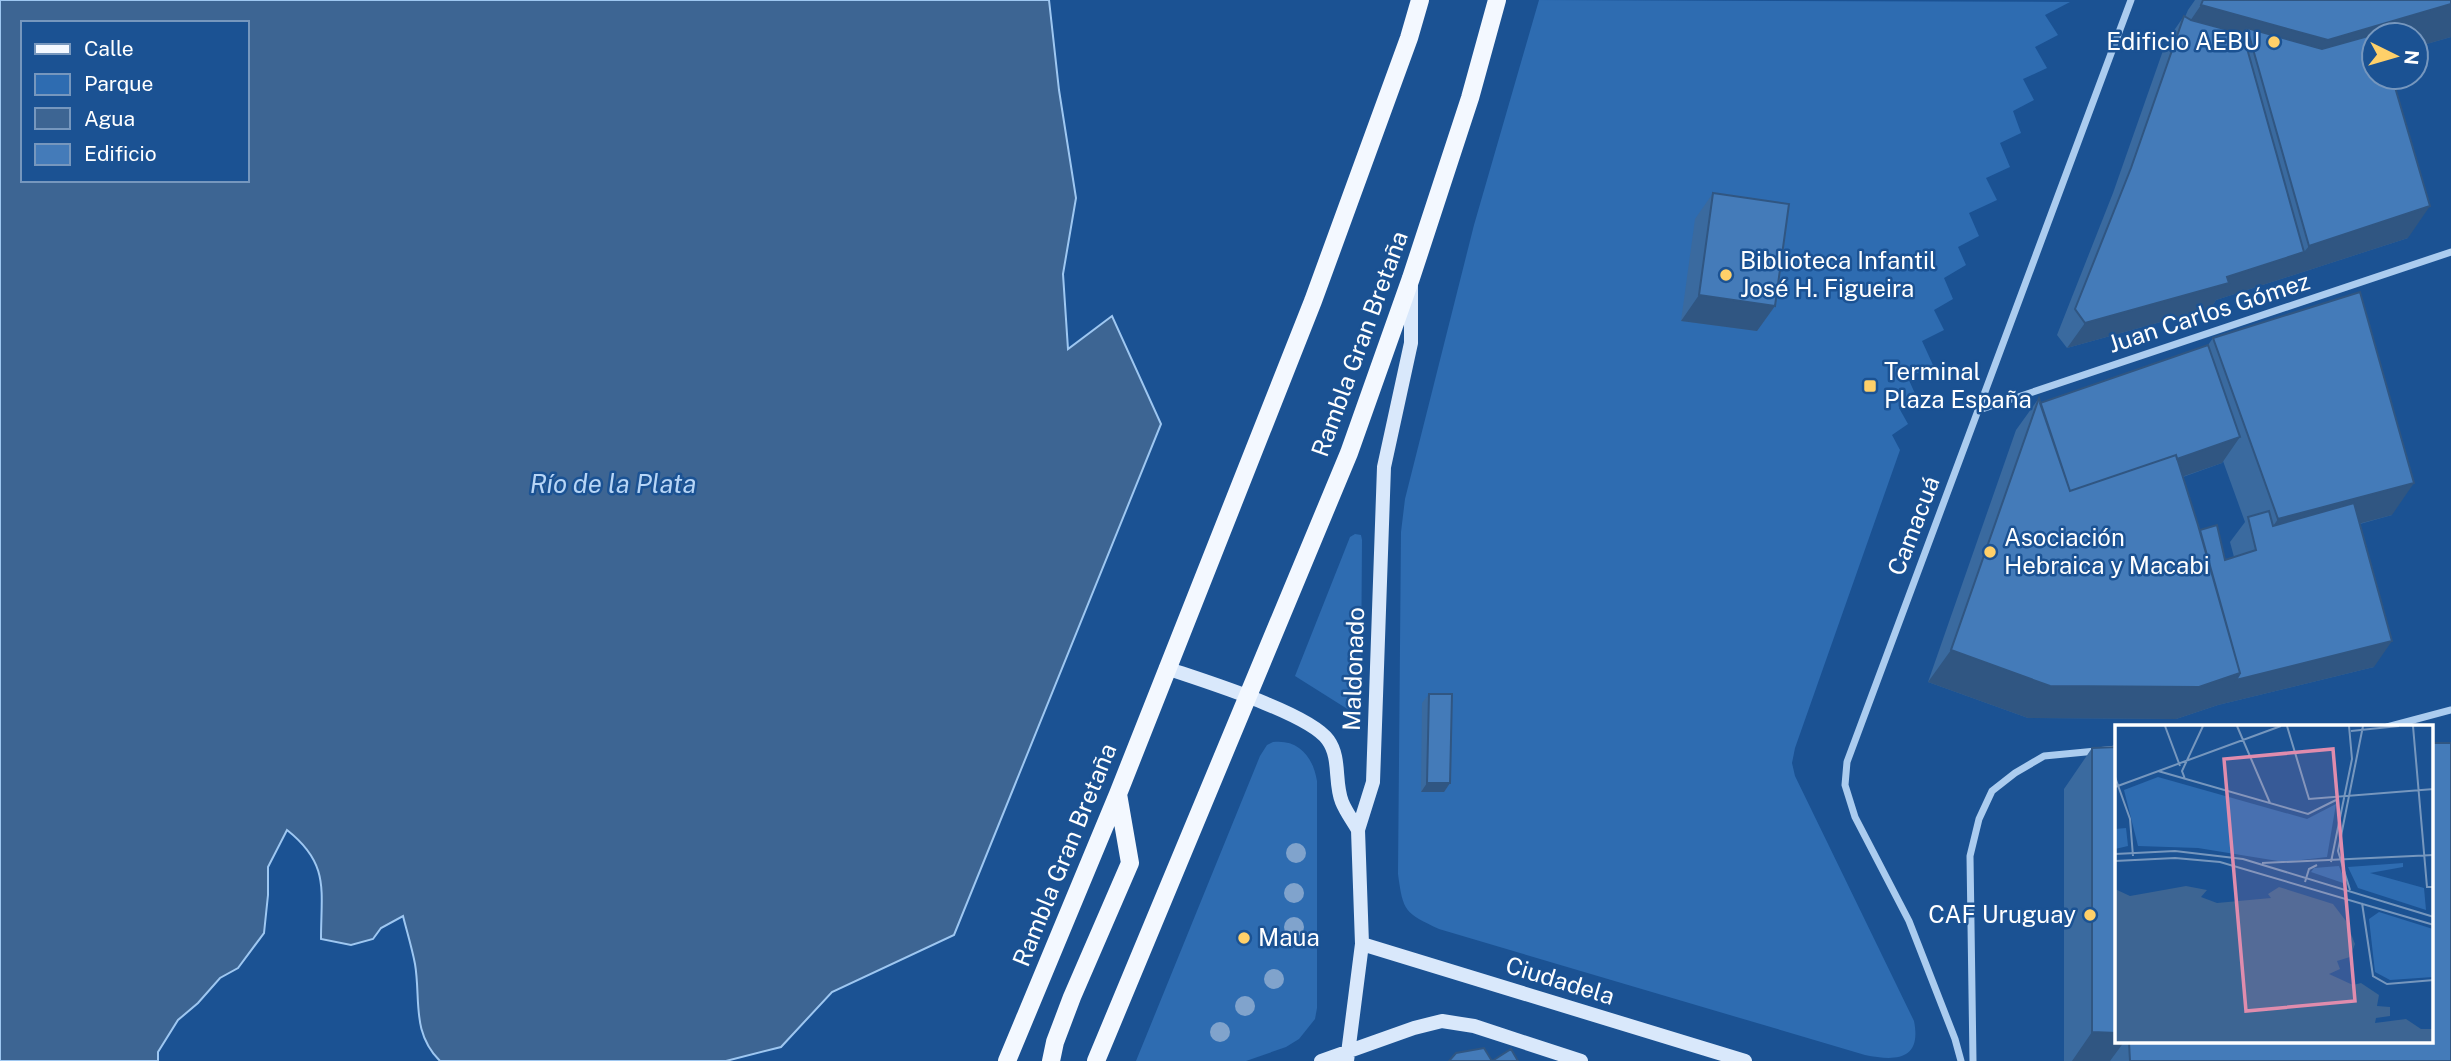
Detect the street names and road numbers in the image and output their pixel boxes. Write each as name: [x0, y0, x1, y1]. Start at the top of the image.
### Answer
street label: Rambla Gran Bretaña: [1305, 227, 1413, 460]
street label: Juan Carlos Gómez: [2104, 266, 2313, 358]
street label: Camacuá: [1881, 472, 1945, 579]
street label: Maldonado: [1337, 607, 1369, 731]
street label: Rambla Gran Bretaña: [1007, 739, 1122, 970]
street label: Ciudadela: [1502, 950, 1618, 1010]

